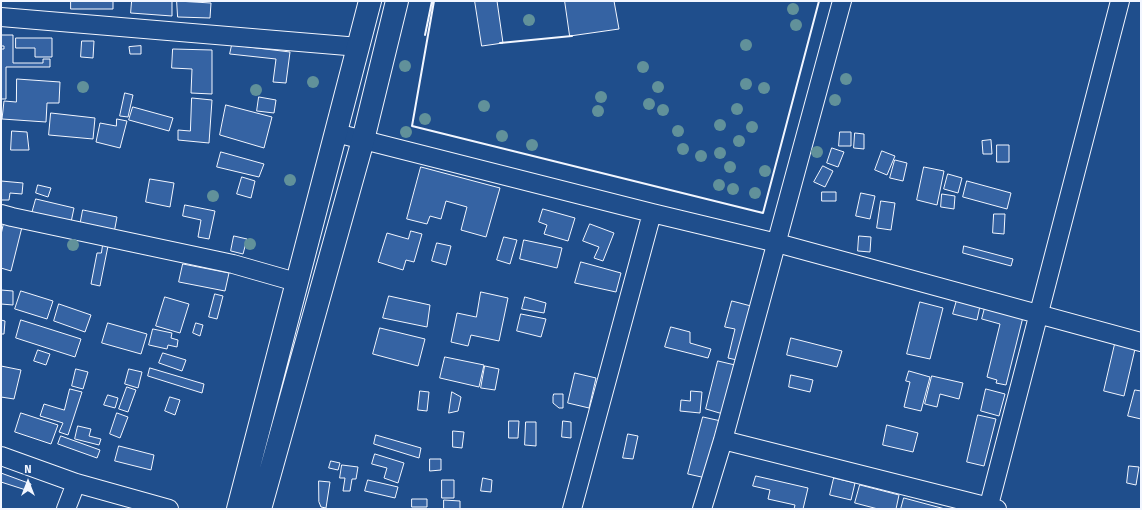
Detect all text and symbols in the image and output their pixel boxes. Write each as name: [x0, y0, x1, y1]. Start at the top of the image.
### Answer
north arrow: [8, 462, 48, 502]
text: N: [24, 463, 32, 476]

